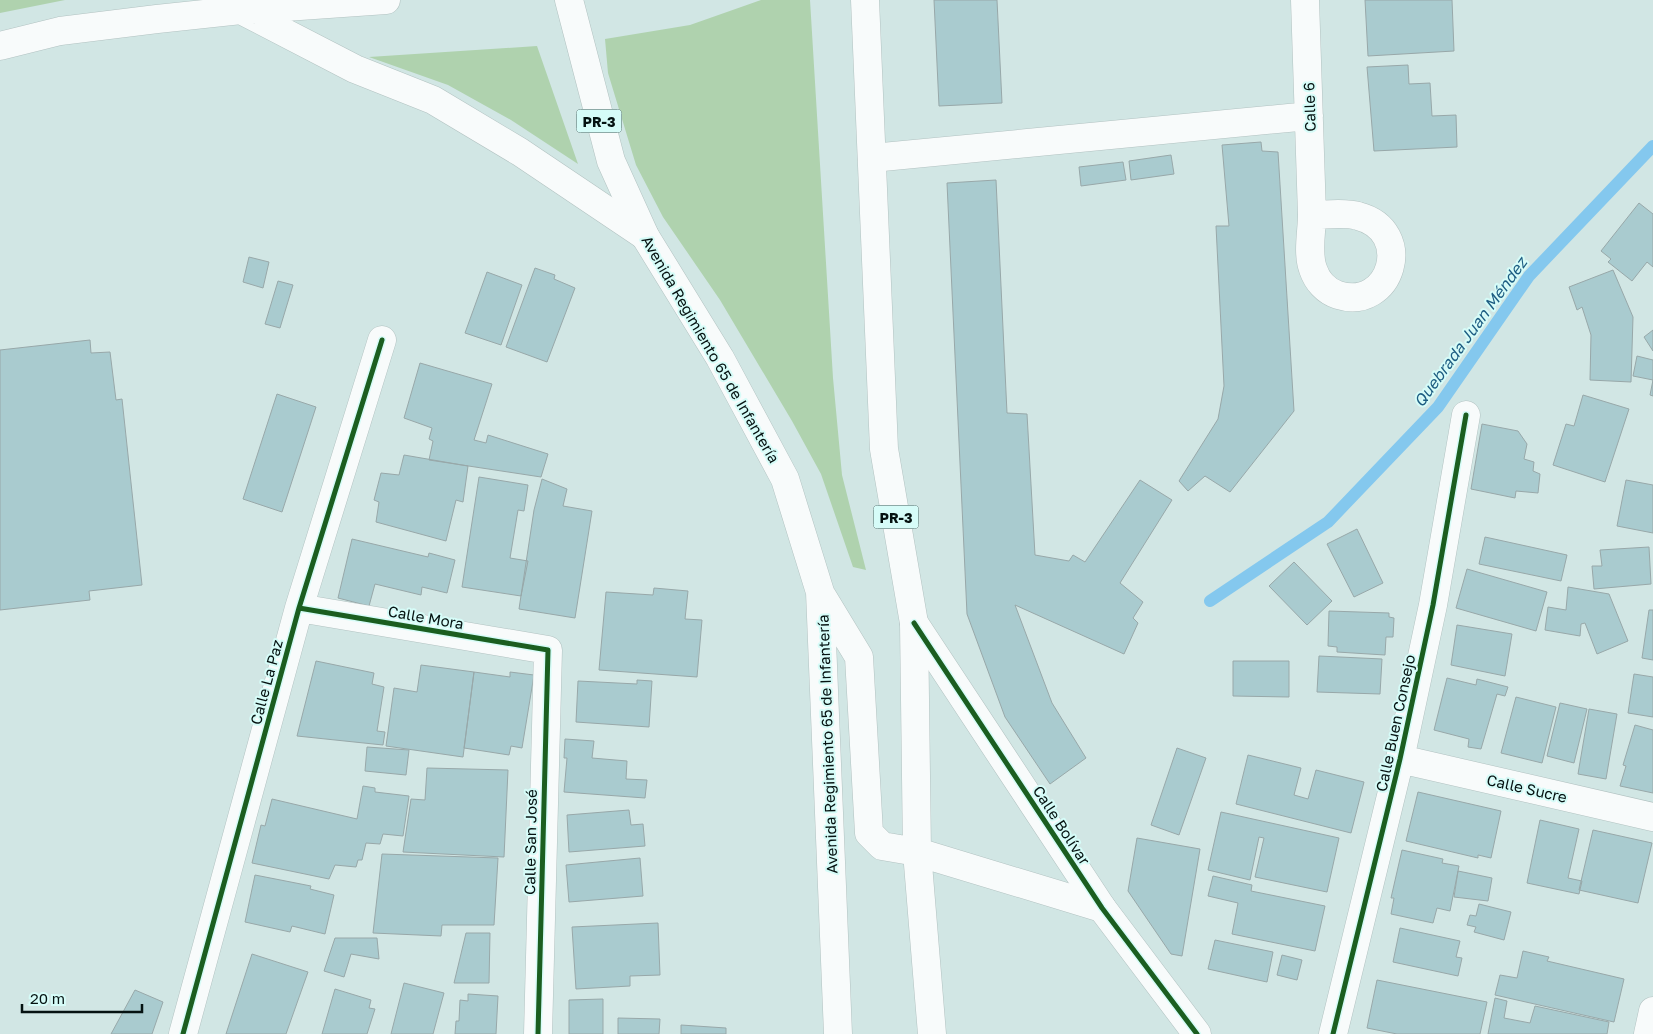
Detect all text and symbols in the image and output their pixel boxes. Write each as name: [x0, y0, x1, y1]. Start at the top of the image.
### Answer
street label: Calle 6: [1299, 82, 1319, 132]
road number: PR-3: [576, 110, 622, 132]
street label: Avenida Regimiento 65 de Infantería: [638, 232, 784, 466]
water label: Quebrada Juan Méndez: [1409, 252, 1532, 411]
road number: PR-3: [874, 506, 918, 528]
street label: Calle Mora: [387, 601, 465, 633]
street label: Avenida Regimiento 65 de Infantería: [813, 614, 841, 874]
street label: Calle La Paz: [246, 637, 286, 726]
street label: Calle Buen Consejo: [1372, 653, 1418, 793]
street label: Calle Sucre: [1485, 770, 1569, 806]
street label: Calle Bolívar: [1030, 782, 1094, 868]
street label: Calle San José: [520, 789, 540, 895]
scale bar: [22, 982, 142, 1014]
text: 20 m: [30, 989, 65, 1007]

